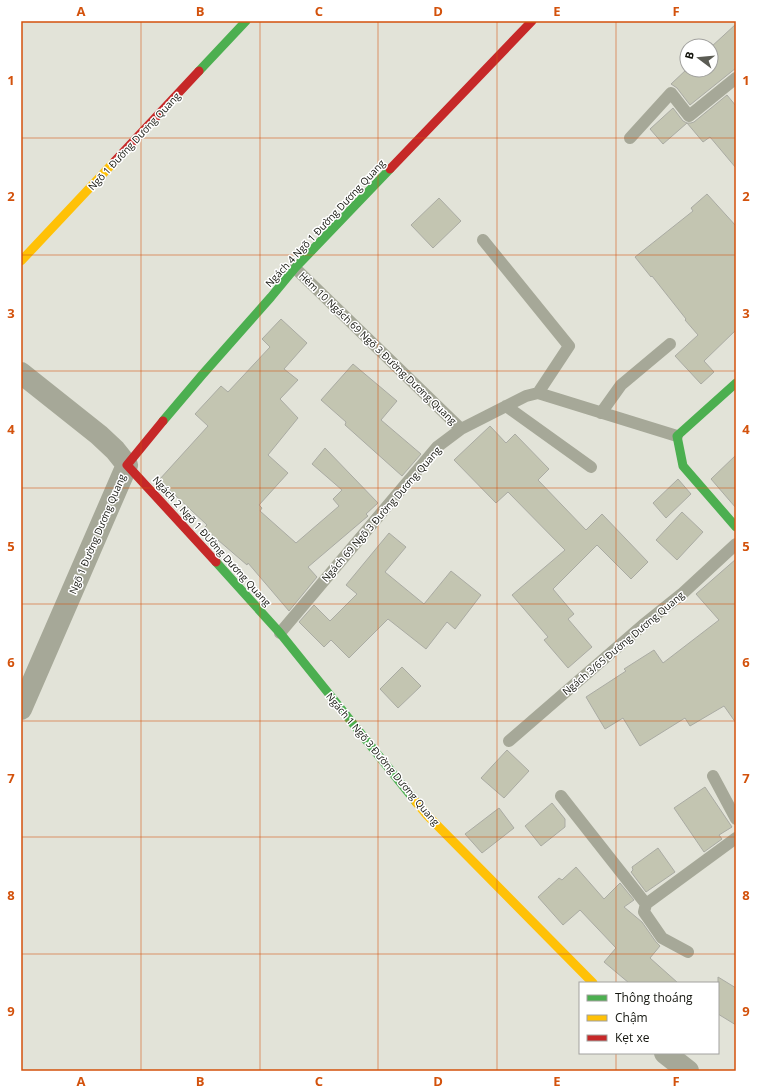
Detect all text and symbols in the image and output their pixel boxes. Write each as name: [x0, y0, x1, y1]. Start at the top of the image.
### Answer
text: A: [77, 2, 86, 20]
text: B: [196, 2, 205, 20]
text: C: [315, 2, 323, 20]
text: D: [433, 2, 443, 20]
text: E: [553, 2, 561, 20]
text: F: [672, 2, 680, 20]
north arrow: [679, 38, 719, 78]
text: B: [681, 49, 697, 61]
text: 1: [7, 71, 15, 89]
text: 1: [742, 71, 750, 89]
street label: Ngõ 1 Đường Dương Quang: [85, 89, 184, 193]
street label: Ngách 4 Ngõ 1 Đường Dương Quang: [262, 156, 388, 290]
text: 2: [7, 187, 15, 205]
text: 2: [742, 187, 750, 205]
street label: Hẻm 10 Ngách 69 Ngõ 3 Đường Dương Quang: [296, 269, 460, 428]
text: 3: [7, 304, 15, 322]
text: 3: [742, 304, 750, 322]
text: 4: [7, 420, 15, 438]
text: 4: [742, 420, 750, 438]
street label: Ngách 69 Ngõ 3 Đường Dương Quang: [318, 443, 444, 585]
street label: Ngõ 1 Đường Dương Quang: [65, 471, 129, 596]
street label: Ngách 2 Ngõ 1 ĐƯờng Dương Quang: [150, 473, 275, 610]
text: 5: [7, 537, 15, 555]
text: 5: [742, 537, 750, 555]
street label: Ngách 3/65 Đường Dương Quang: [559, 588, 687, 698]
text: 6: [7, 653, 15, 671]
text: 6: [742, 653, 750, 671]
street label: Ngách 1 Ngõ 3 Đường Dương Quang: [323, 690, 443, 829]
text: 7: [7, 769, 15, 787]
text: 7: [742, 769, 750, 787]
text: 8: [7, 886, 15, 904]
text: 8: [742, 886, 750, 904]
legend: [579, 982, 719, 1054]
text: Thông thoáng: [615, 989, 693, 1006]
text: 9: [7, 1002, 15, 1020]
text: 9: [742, 1002, 750, 1020]
text: Chậm: [615, 1009, 648, 1026]
text: Kẹt xe: [615, 1029, 650, 1046]
text: A: [77, 1072, 86, 1090]
text: B: [196, 1072, 205, 1090]
text: C: [315, 1072, 323, 1090]
text: D: [433, 1072, 443, 1090]
text: E: [553, 1072, 561, 1090]
text: F: [672, 1072, 680, 1090]

